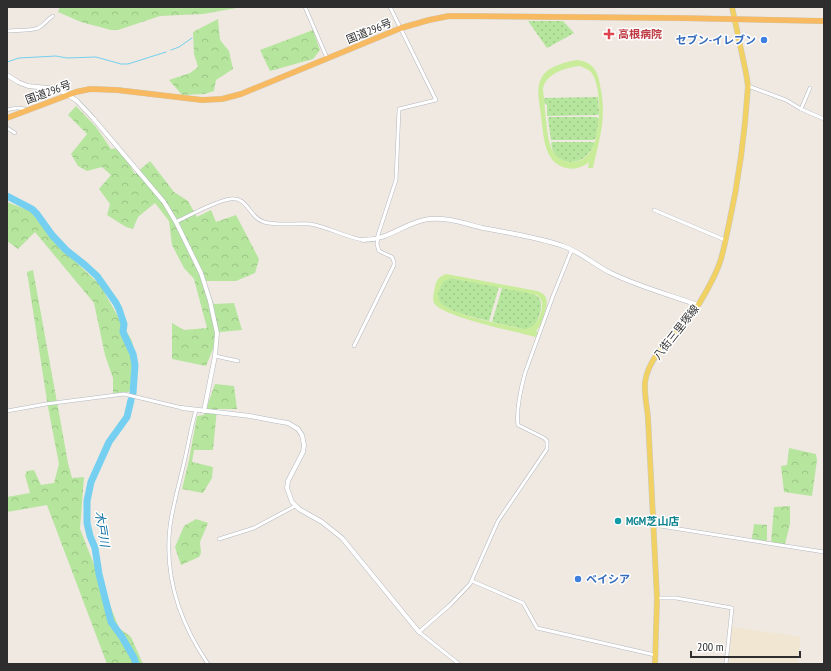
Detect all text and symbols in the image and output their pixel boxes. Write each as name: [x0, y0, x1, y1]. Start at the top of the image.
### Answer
street label: 国道296号: [344, 16, 394, 46]
place label: 高根病院: [618, 27, 662, 41]
marker: 高根病院: [603, 28, 615, 40]
place label: セブン-イレブン: [676, 33, 756, 47]
marker: セブン-イレブン: [759, 35, 769, 45]
street label: 国道296号: [23, 77, 73, 107]
street label: 八街三里塚線: [650, 302, 702, 362]
water label: 木戸川: [92, 510, 113, 550]
place label: MGM芝山店: [626, 514, 679, 528]
marker: MGM芝山店: [613, 516, 623, 526]
place label: ベイシア: [586, 572, 630, 586]
marker: ベイシア: [573, 574, 583, 584]
scale bar: [691, 633, 800, 659]
text: 200 m: [697, 639, 724, 654]

